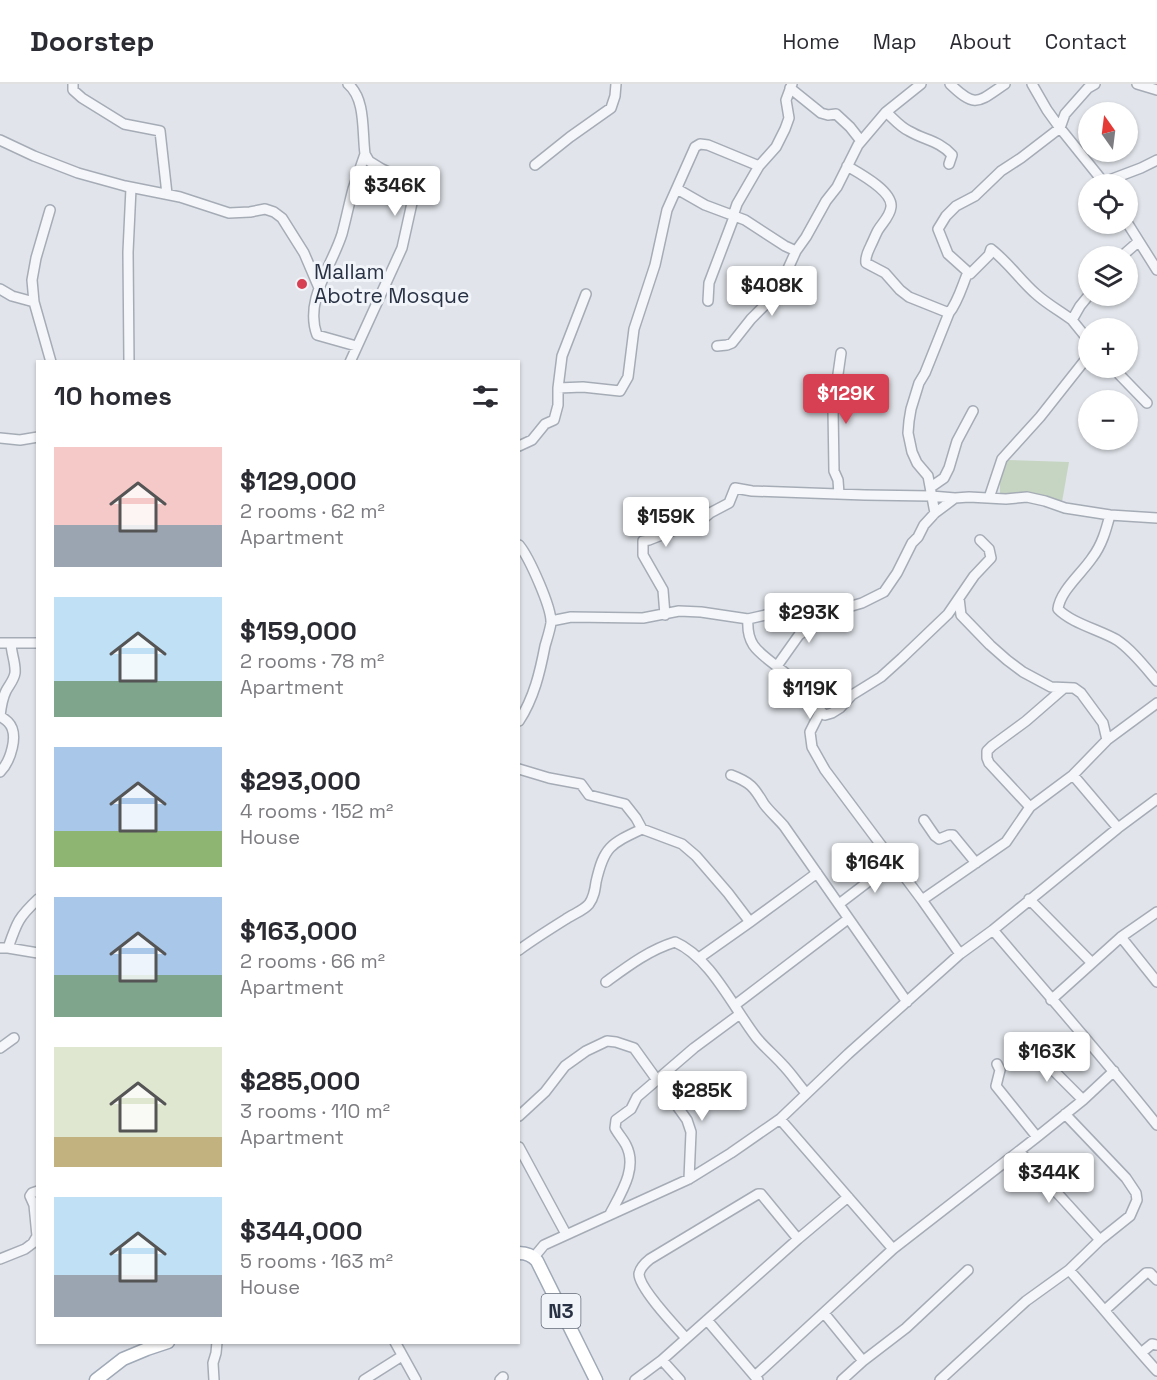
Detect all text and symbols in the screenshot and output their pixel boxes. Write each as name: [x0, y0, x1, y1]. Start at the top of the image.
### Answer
text: Doorstep: [30, 23, 154, 59]
text: Home: [782, 28, 840, 55]
text: Map: [873, 28, 917, 55]
text: About: [950, 28, 1012, 55]
text: Contact: [1045, 28, 1127, 55]
north arrow: [1078, 102, 1138, 162]
map controls: [1078, 102, 1138, 450]
pin: $346K: [353, 166, 437, 217]
text: $346K: [364, 172, 426, 198]
button: locate: [1078, 174, 1138, 234]
button: layers: [1078, 246, 1138, 306]
place label: Mallam Abotre Mosque: [314, 258, 469, 309]
pin: $408K: [730, 266, 814, 317]
text: $408K: [741, 272, 803, 298]
marker: Mallam Abotre Mosque: [295, 277, 309, 291]
button: +: [1078, 318, 1138, 378]
pin: $129K: [804, 374, 888, 425]
text: 10 homes: [54, 379, 172, 413]
icon: filters: [469, 380, 502, 413]
text: $129K: [817, 380, 875, 406]
button: −: [1078, 390, 1138, 450]
text: $129,000: [240, 464, 357, 498]
icon: home: [102, 471, 174, 543]
pin: $159K: [624, 497, 708, 548]
text: 2 rooms · 62 m²: [240, 498, 385, 524]
text: $159K: [637, 503, 695, 529]
text: Apartment: [240, 524, 344, 550]
pin: $293K: [767, 593, 851, 644]
text: $293K: [779, 599, 839, 625]
text: $159,000: [240, 614, 357, 648]
icon: home: [102, 621, 174, 693]
text: 2 rooms · 78 m²: [240, 648, 384, 674]
pin: $119K: [768, 669, 852, 720]
text: Apartment: [240, 674, 344, 700]
text: $119K: [782, 675, 838, 701]
text: $293,000: [240, 764, 361, 798]
icon: home: [102, 771, 174, 843]
text: 4 rooms · 152 m²: [240, 798, 393, 824]
text: House: [240, 824, 300, 850]
pin: $164K: [833, 843, 917, 894]
text: $164K: [846, 849, 904, 875]
text: $163,000: [240, 914, 357, 948]
icon: home: [102, 921, 174, 993]
text: 2 rooms · 66 m²: [240, 948, 385, 974]
text: Apartment: [240, 974, 344, 1000]
pin: $163K: [1005, 1032, 1089, 1083]
text: $163K: [1018, 1038, 1076, 1064]
text: $285,000: [240, 1064, 360, 1098]
icon: home: [102, 1071, 174, 1143]
pin: $285K: [660, 1071, 744, 1122]
text: $285K: [672, 1077, 732, 1103]
text: 3 rooms · 110 m²: [240, 1098, 390, 1124]
text: Apartment: [240, 1124, 344, 1150]
pin: $344K: [1007, 1153, 1091, 1204]
text: $344K: [1018, 1159, 1080, 1185]
text: $344,000: [240, 1214, 363, 1248]
icon: home: [102, 1221, 174, 1293]
text: 5 rooms · 163 m²: [240, 1248, 393, 1274]
text: House: [240, 1274, 300, 1300]
road number: N3: [542, 1294, 580, 1328]

